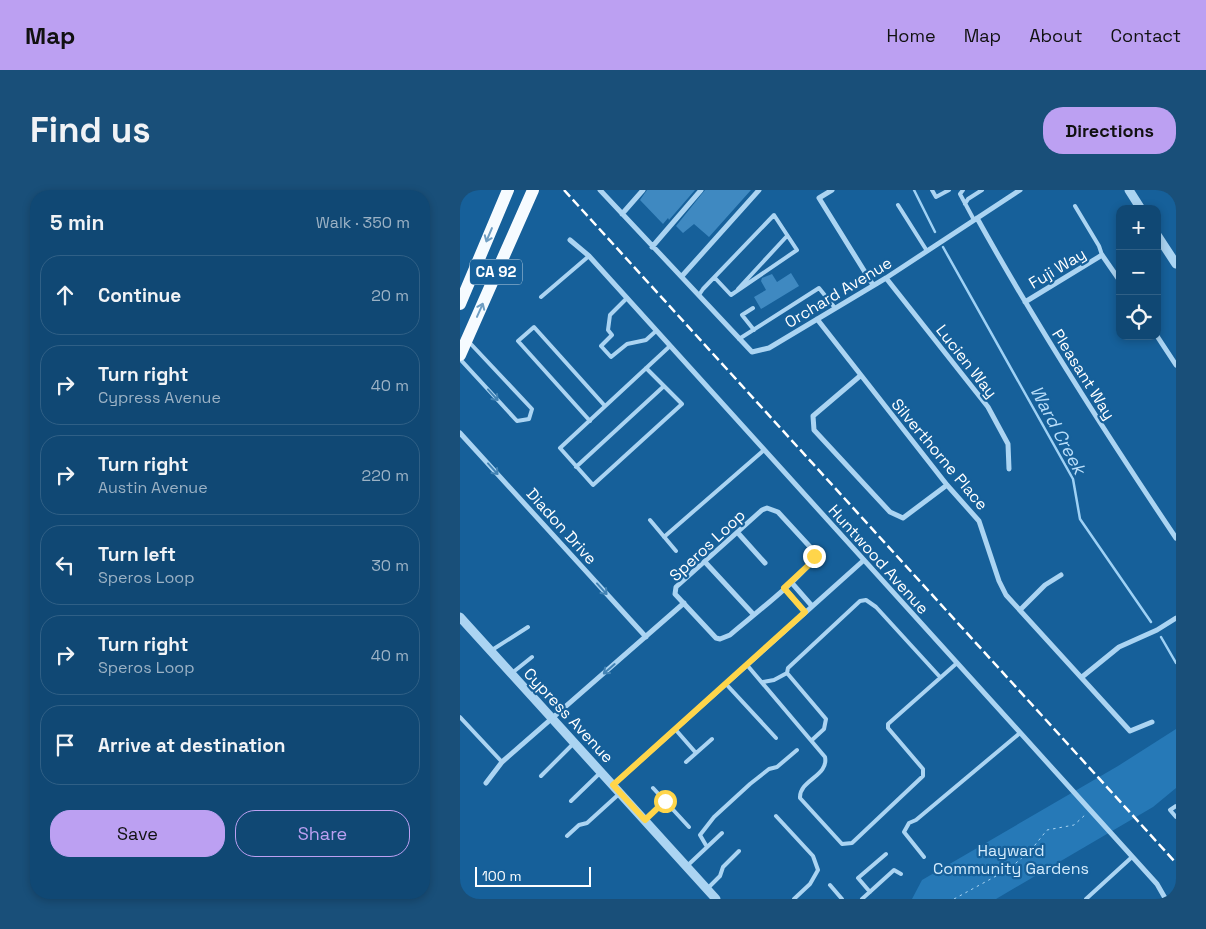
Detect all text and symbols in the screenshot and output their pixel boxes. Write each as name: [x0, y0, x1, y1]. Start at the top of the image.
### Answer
text: Map: [25, 20, 75, 51]
text: Home: [887, 24, 936, 47]
text: Map: [964, 24, 1001, 47]
text: About: [1029, 24, 1083, 47]
text: Contact: [1111, 24, 1181, 47]
button: Directions: [1043, 107, 1176, 154]
text: Find us: [30, 108, 151, 152]
map controls: [1116, 205, 1161, 340]
button: +: [1116, 205, 1161, 250]
text: 5 min: [50, 209, 104, 236]
text: Walk · 350 m: [316, 212, 410, 233]
one-way arrow: [484, 227, 494, 242]
street label: Fuji Way: [1025, 243, 1090, 294]
button: −: [1116, 250, 1161, 295]
street label: Orchard Avenue: [781, 252, 896, 333]
road number: CA 92: [470, 260, 522, 284]
icon: ahead: [51, 281, 79, 309]
text: Continue: [98, 283, 181, 308]
text: 20 m: [371, 285, 409, 306]
button: locate: [1116, 295, 1161, 340]
one-way arrow: [475, 303, 485, 318]
street label: Lucien Way: [931, 320, 1002, 402]
street label: Pleasant Way: [1047, 325, 1120, 424]
text: Turn right: [98, 362, 188, 387]
icon: right: [51, 371, 79, 399]
text: 40 m: [371, 375, 409, 396]
water label: Ward Creek: [1025, 381, 1093, 480]
text: Cypress Avenue: [98, 387, 221, 408]
one-way arrow: [487, 388, 499, 401]
street label: Silverthorne Place: [887, 394, 992, 515]
text: Turn right: [98, 452, 188, 477]
icon: right: [51, 461, 79, 489]
one-way arrow: [487, 462, 499, 475]
text: 220 m: [362, 465, 409, 486]
text: Austin Avenue: [98, 477, 208, 498]
street label: Diadon Drive: [522, 484, 602, 569]
street label: Huntwood Avenue: [824, 500, 933, 619]
street label: Speros Loop: [665, 505, 750, 586]
text: Turn left: [98, 542, 176, 567]
route end: [803, 545, 826, 568]
icon: left: [51, 551, 79, 579]
text: 30 m: [371, 555, 409, 576]
text: Speros Loop: [98, 567, 195, 588]
one-way arrow: [596, 582, 608, 595]
text: Turn right: [98, 632, 188, 657]
icon: right: [51, 641, 79, 669]
text: 40 m: [371, 645, 409, 666]
text: Speros Loop: [98, 657, 195, 678]
street label: Cypress Avenue: [519, 663, 618, 767]
one-way arrow: [603, 663, 616, 674]
icon: arrive: [51, 731, 79, 759]
text: Arrive at destination: [98, 733, 286, 758]
route start: [654, 790, 677, 813]
button: Save: [50, 810, 225, 857]
button: Share: [235, 810, 410, 857]
park label: Hayward Community Gardens: [933, 840, 1089, 879]
scale bar: [475, 864, 591, 887]
text: 100 m: [482, 867, 521, 885]

